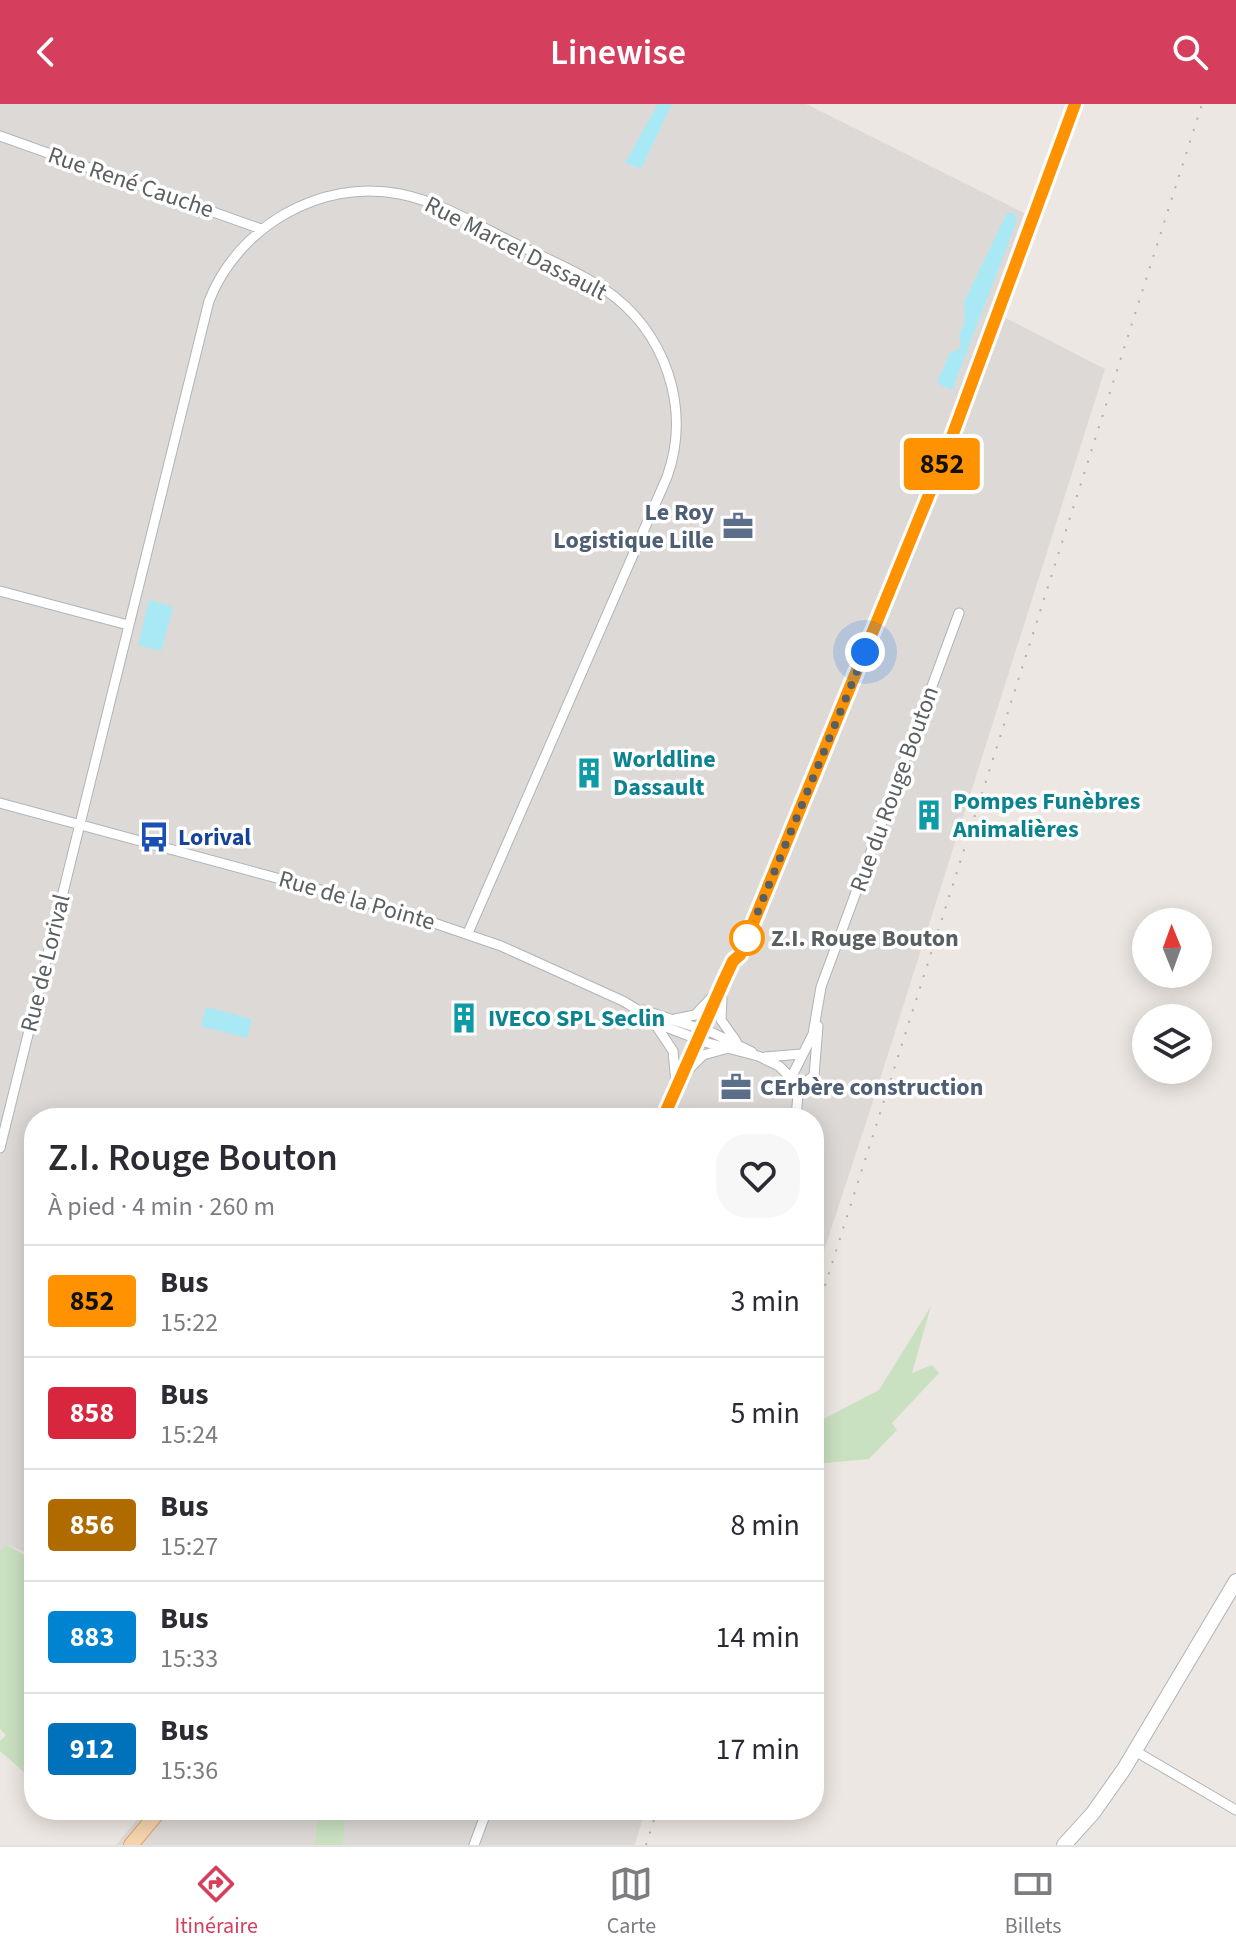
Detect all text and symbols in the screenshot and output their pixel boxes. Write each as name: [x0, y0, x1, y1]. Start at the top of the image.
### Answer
text: Linewise: [550, 27, 686, 78]
icon: back: [24, 30, 68, 74]
icon: search: [1168, 30, 1212, 74]
street label: Rue René Cauche: [43, 138, 218, 227]
street label: Rue Marcel Dassault: [418, 187, 613, 310]
line badge: 852: [896, 438, 988, 490]
text: 852: [920, 444, 964, 484]
place label: Le Roy Logistique Lille: [553, 495, 714, 558]
office icon: Le Roy Logistique Lille: [721, 509, 755, 543]
your location: [845, 632, 885, 672]
street label: Rue du Rouge Bouton: [841, 681, 948, 897]
place label: Worldline Dassault: [613, 742, 716, 805]
building icon: Worldline Dassault: [572, 756, 606, 790]
place label: Pompes Funèbres Animalières: [952, 784, 1140, 847]
building icon: Pompes Funèbres Animalières: [912, 798, 946, 832]
bus stop icon: Lorival: [137, 820, 171, 854]
place label: Lorival: [178, 820, 251, 855]
street label: Rue de la Pointe: [275, 861, 439, 940]
street label: Rue de Lorival: [11, 890, 80, 1036]
north arrow: [1132, 908, 1212, 988]
map controls: [1132, 908, 1212, 1084]
marker: Z.I. Rouge Bouton: [730, 921, 764, 955]
place label: Z.I. Rouge Bouton: [771, 921, 959, 956]
building icon: IVECO SPL Seclin: [447, 1001, 481, 1035]
place label: IVECO SPL Seclin: [488, 1001, 665, 1036]
button: layers: [1132, 1004, 1212, 1084]
office icon: CErbère construction: [719, 1070, 753, 1104]
place label: CErbère construction: [760, 1070, 983, 1105]
text: Z.I. Rouge Bouton: [48, 1131, 338, 1185]
button: heart: [716, 1134, 800, 1218]
text: À pied · 4 min · 260 m: [48, 1188, 275, 1225]
text: Bus: [160, 1261, 208, 1304]
text: 3 min: [730, 1280, 800, 1323]
text: 852: [70, 1281, 114, 1321]
text: 15:22: [160, 1304, 218, 1341]
text: Bus: [160, 1373, 208, 1416]
text: 5 min: [730, 1392, 800, 1435]
text: 858: [70, 1393, 114, 1433]
text: 15:24: [160, 1416, 218, 1453]
text: Bus: [160, 1485, 208, 1528]
text: 8 min: [730, 1504, 800, 1547]
text: 856: [70, 1505, 114, 1545]
text: 15:27: [160, 1528, 218, 1565]
text: Bus: [160, 1597, 208, 1640]
text: 14 min: [716, 1616, 800, 1659]
text: 883: [70, 1617, 114, 1657]
text: 15:33: [160, 1640, 218, 1677]
text: Bus: [160, 1709, 208, 1752]
text: 17 min: [716, 1728, 800, 1771]
text: 912: [70, 1729, 114, 1769]
text: 15:36: [160, 1752, 218, 1789]
tab: Itinéraire: [174, 1862, 258, 1942]
tab: Carte: [607, 1862, 656, 1942]
tab: Billets: [1005, 1862, 1062, 1942]

